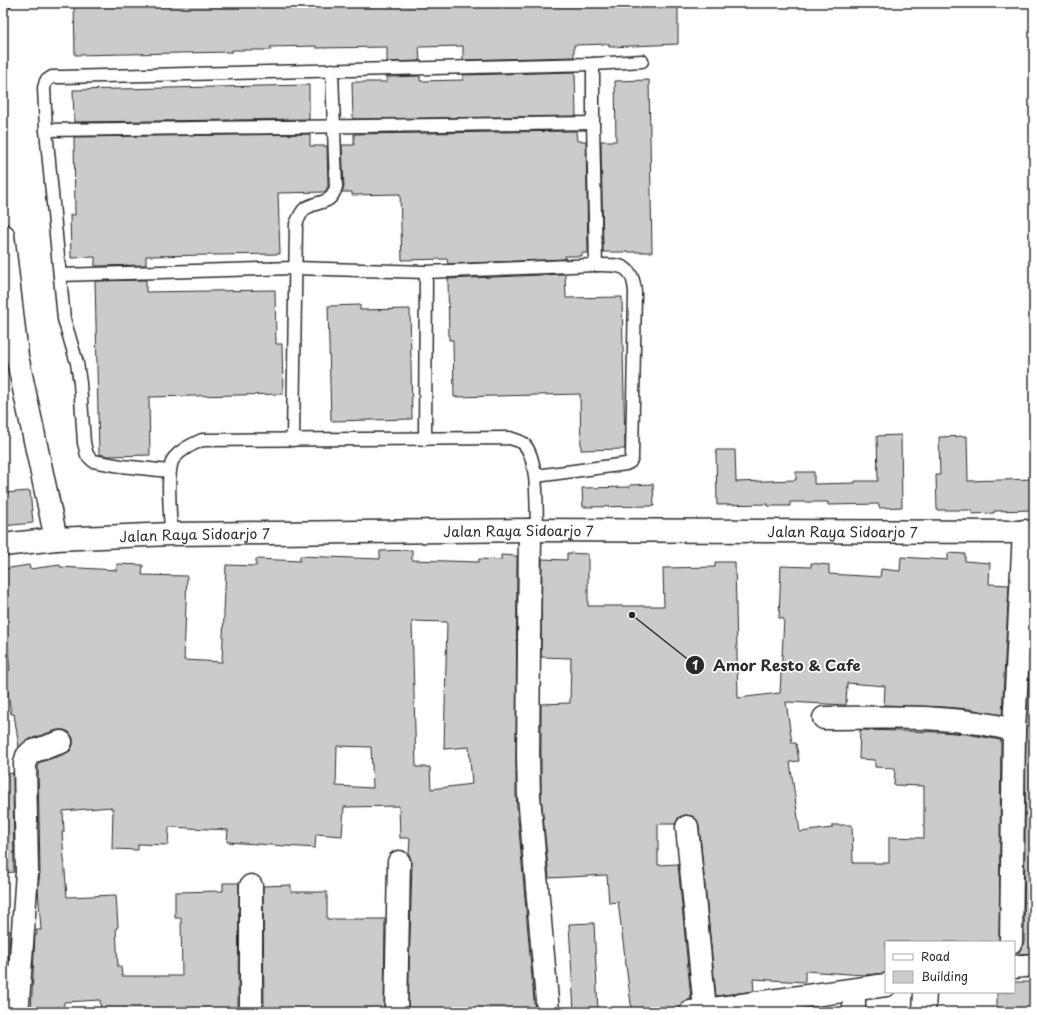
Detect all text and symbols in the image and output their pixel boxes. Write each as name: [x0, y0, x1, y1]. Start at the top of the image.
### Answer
street label: Jalan Raya Sidoarjo 7: [443, 519, 594, 541]
street label: Jalan Raya Sidoarjo 7: [767, 520, 918, 542]
street label: Jalan Raya Sidoarjo 7: [119, 522, 270, 547]
callout: Amor Resto & Cafe: [685, 652, 868, 679]
text: Amor Resto & Cafe: [713, 653, 861, 676]
text: 1: [692, 656, 698, 674]
legend: [885, 941, 1015, 993]
text: Road: [921, 947, 950, 965]
text: Building: [921, 967, 968, 985]

